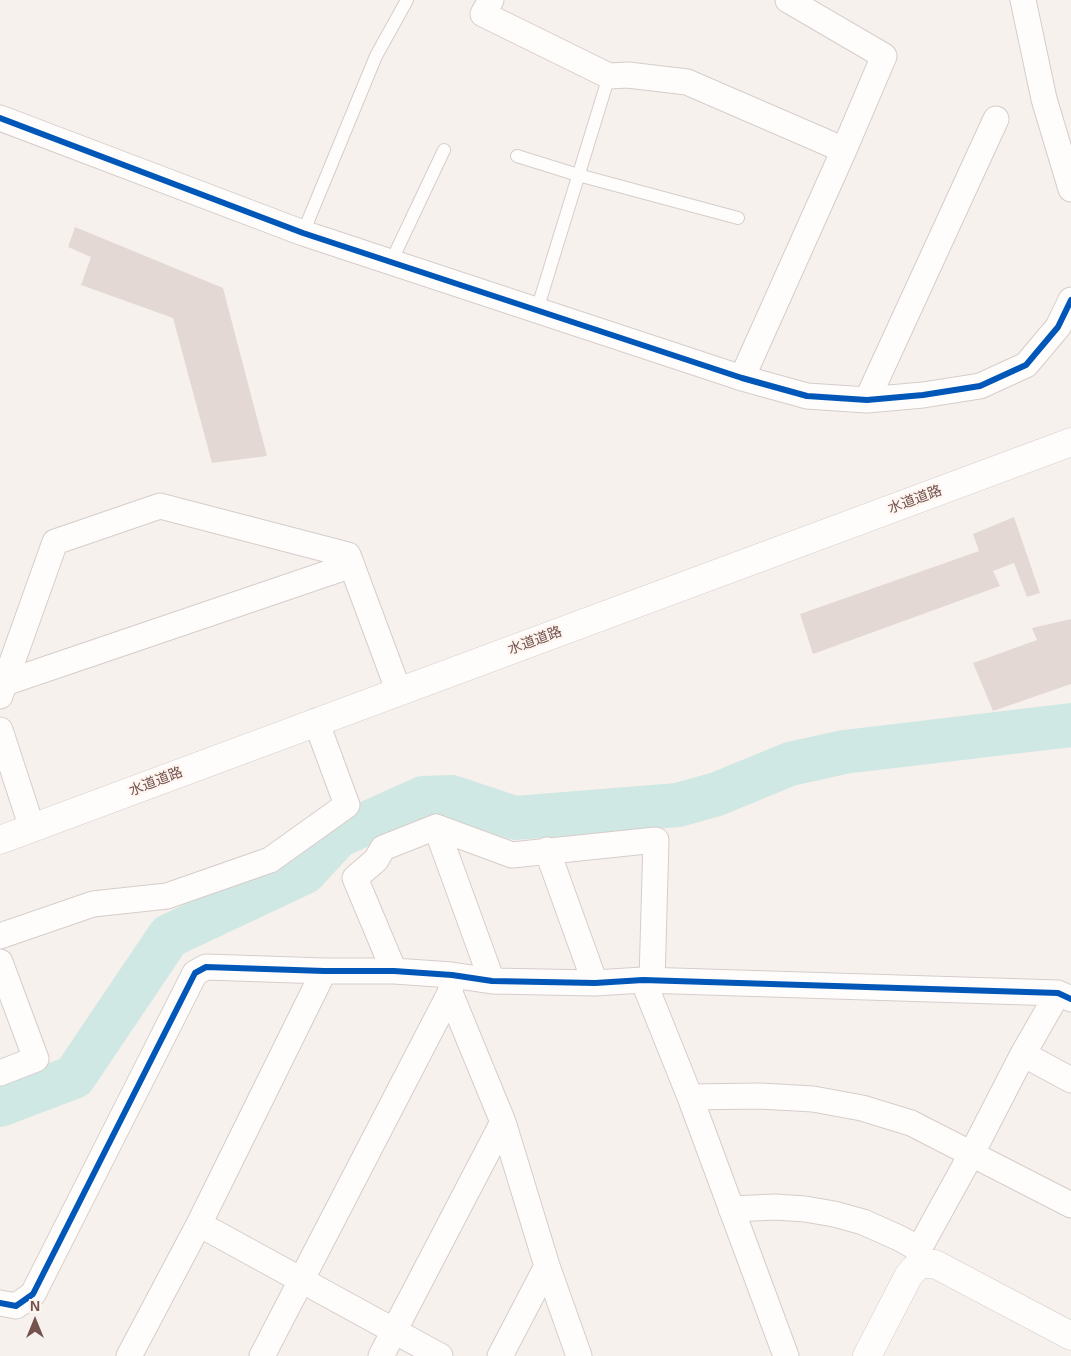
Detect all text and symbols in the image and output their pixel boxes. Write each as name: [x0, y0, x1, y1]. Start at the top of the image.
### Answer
street label: 水道道路: [886, 483, 944, 517]
street label: 水道道路: [506, 624, 564, 658]
street label: 水道道路: [127, 764, 185, 800]
north arrow: [10, 1296, 60, 1346]
text: N: [30, 1298, 40, 1314]

